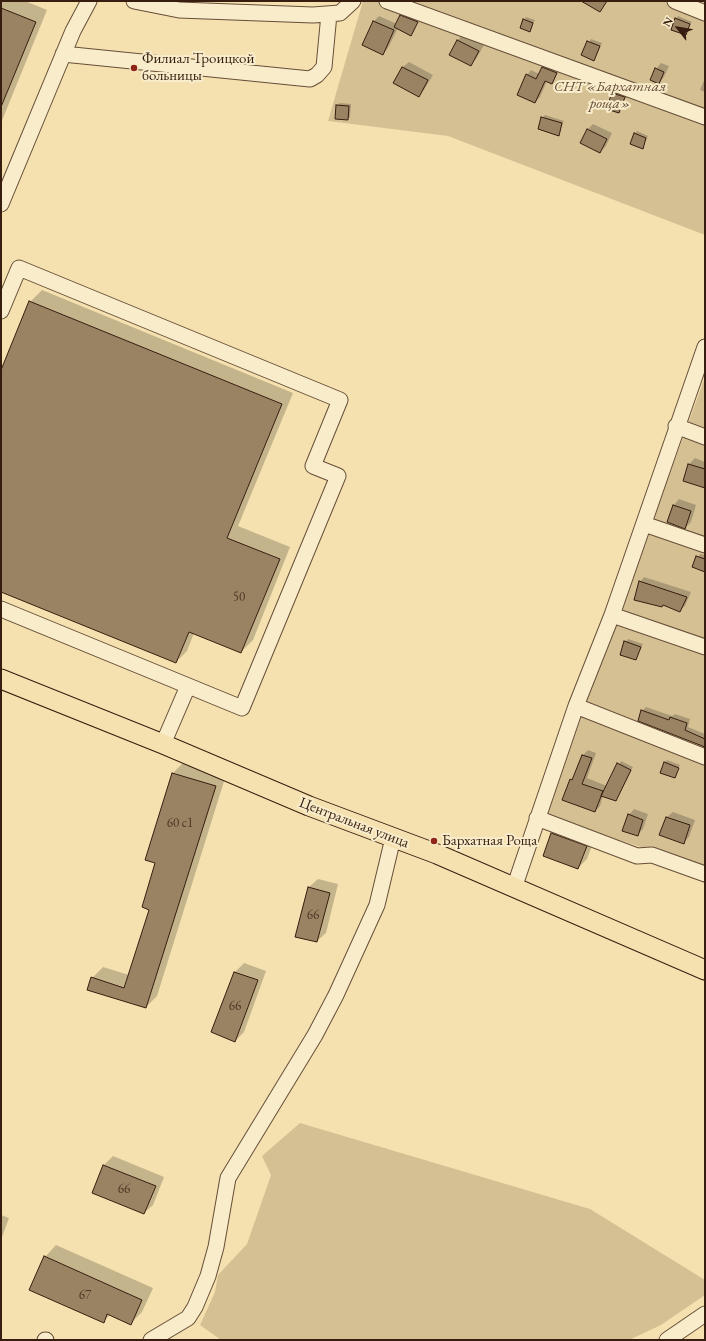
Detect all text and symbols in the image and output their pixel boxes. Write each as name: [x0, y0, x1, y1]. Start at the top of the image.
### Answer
north arrow: [658, 8, 698, 48]
text: N: [659, 14, 676, 29]
place label: Филиал Троицкой больницы: [142, 50, 254, 85]
marker: Филиал Троицкой больницы: [129, 63, 139, 73]
park label: СНТ «Бархатная роща»: [554, 78, 666, 113]
house number: 50: [233, 589, 245, 605]
street label: Центральная улица: [296, 794, 412, 852]
house number: 60 с1: [167, 815, 193, 831]
place label: Бархатная Роща: [442, 832, 537, 850]
marker: Бархатная Роща: [429, 836, 439, 846]
house number: 66: [307, 907, 319, 923]
house number: 66: [229, 998, 241, 1014]
house number: 66: [118, 1181, 130, 1197]
house number: 67: [79, 1287, 91, 1303]

